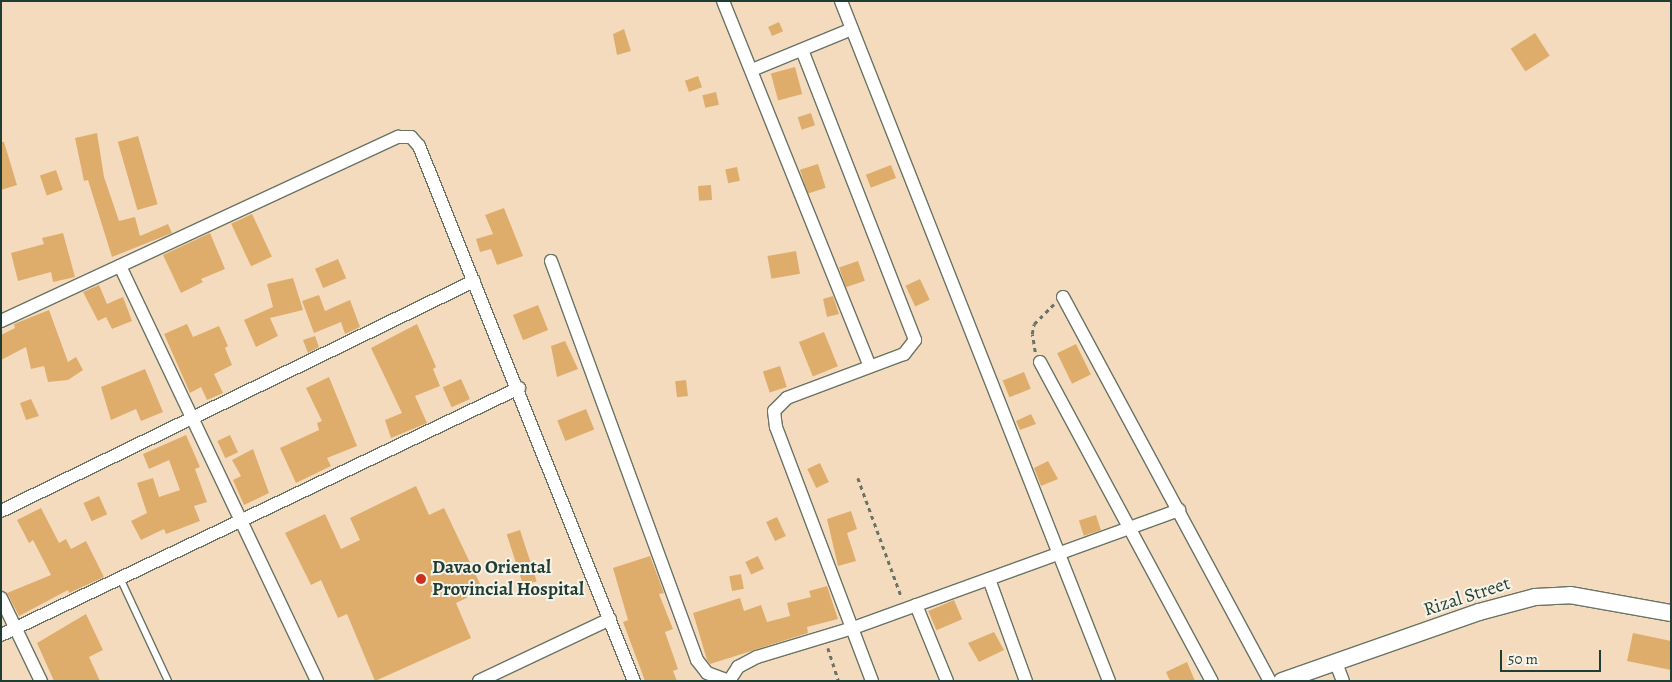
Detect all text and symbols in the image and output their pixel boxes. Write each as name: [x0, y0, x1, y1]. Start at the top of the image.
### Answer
place label: Davao Oriental Provincial Hospital: [432, 557, 584, 601]
marker: Davao Oriental Provincial Hospital: [414, 572, 428, 586]
street label: Rizal Street: [1421, 572, 1513, 622]
scale bar: [1502, 640, 1603, 672]
text: 50 m: [1508, 649, 1538, 669]

